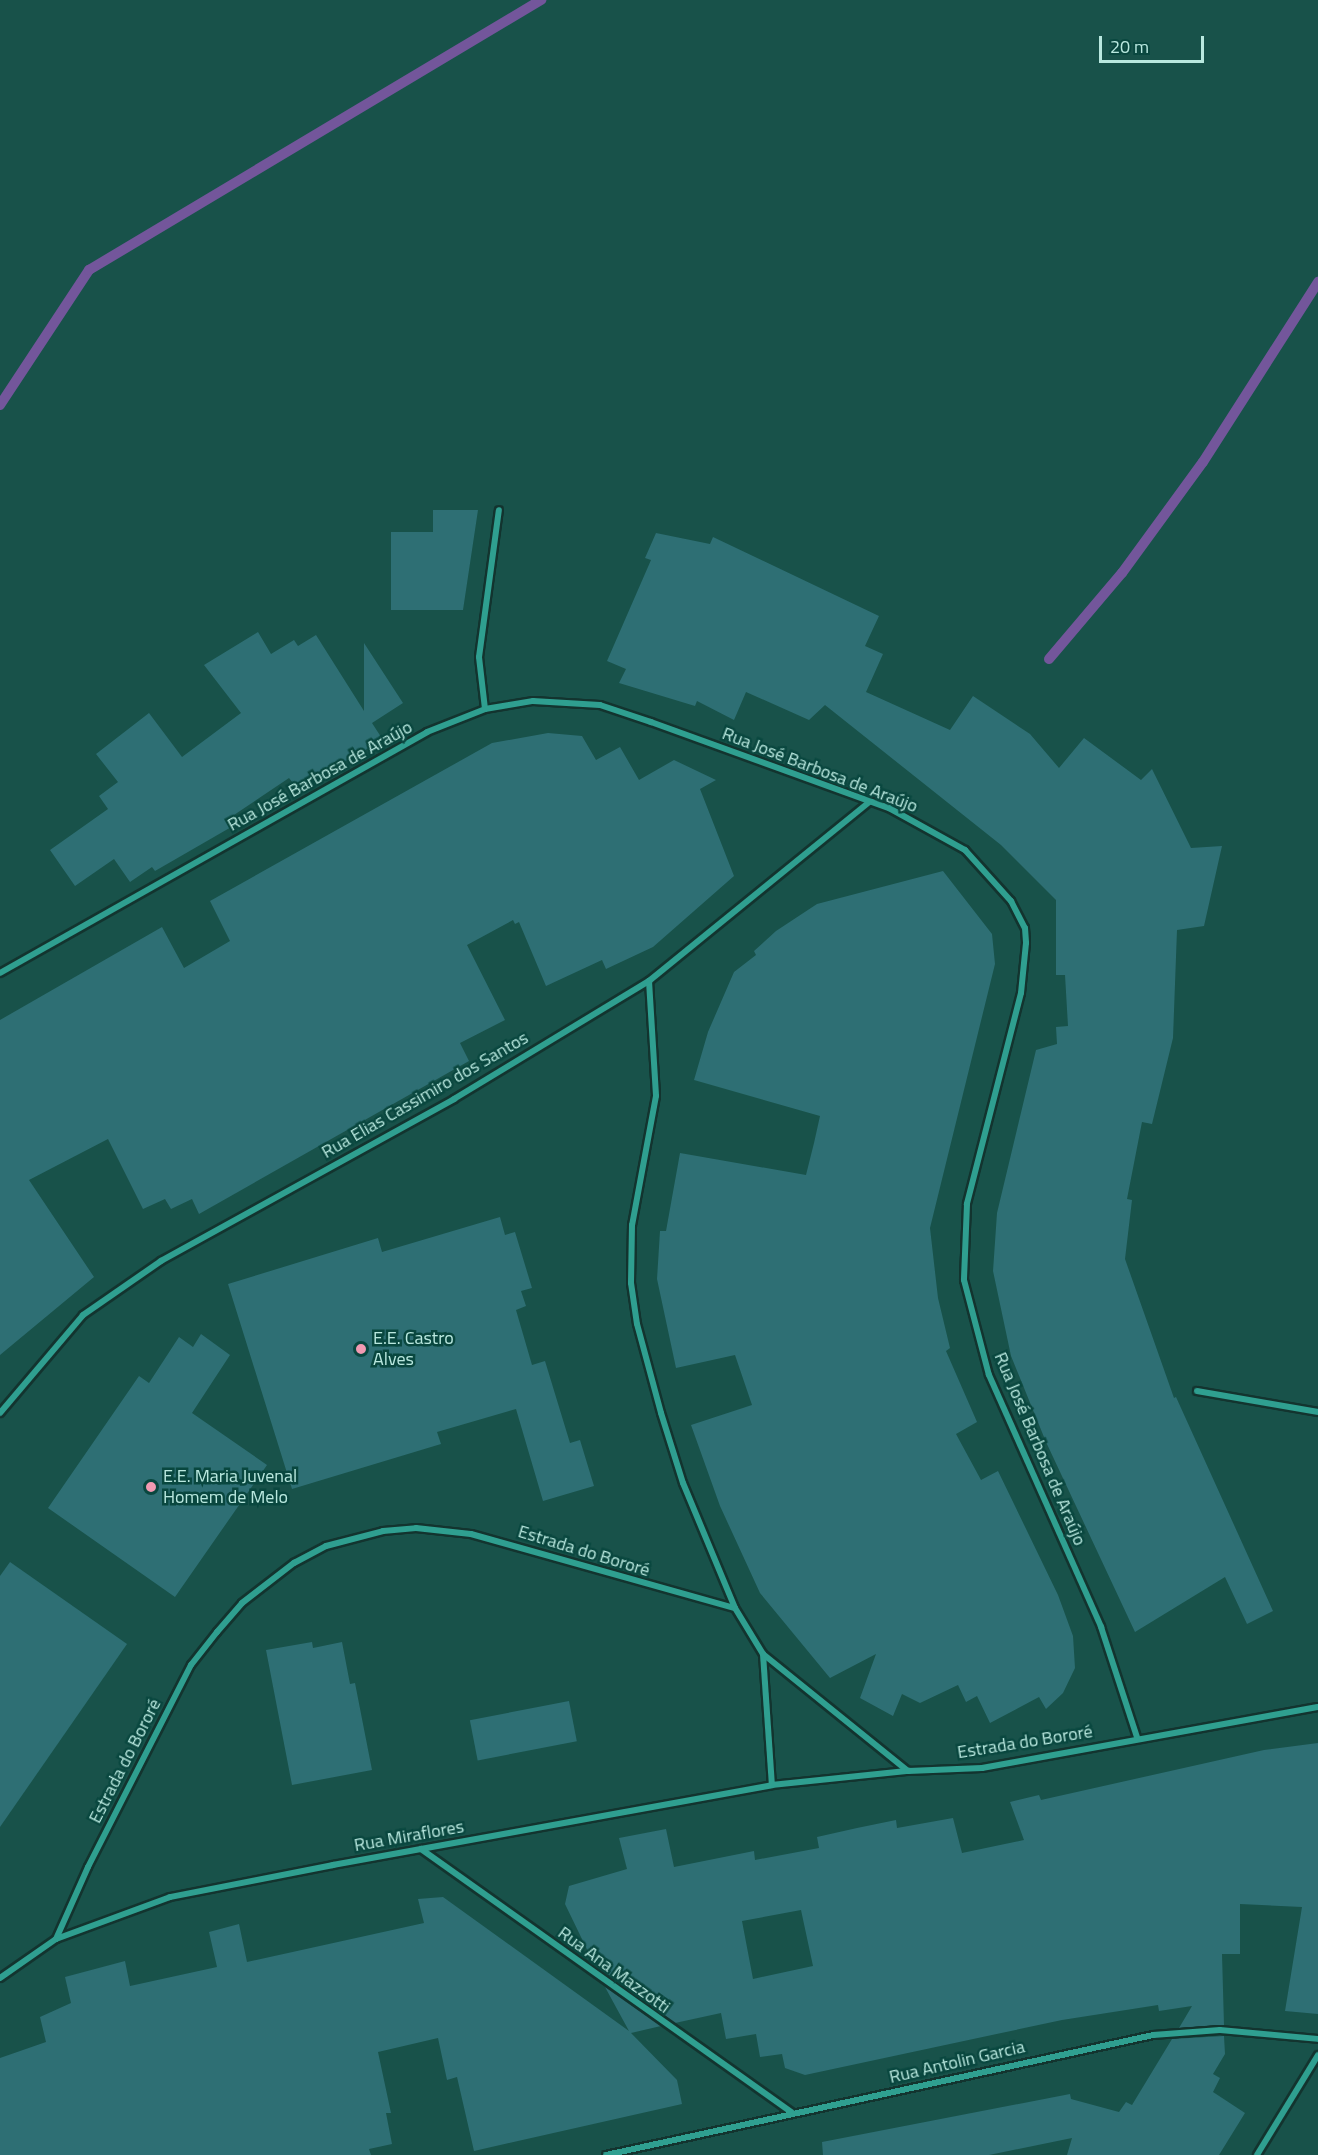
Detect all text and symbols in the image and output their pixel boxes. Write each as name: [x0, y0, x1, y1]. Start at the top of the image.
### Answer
scale bar: [1102, 24, 1207, 62]
text: 20 m: [1110, 33, 1149, 60]
street label: Rua José Barbosa de Araújo: [224, 716, 416, 836]
street label: Rua José Barbosa de Araújo: [719, 723, 921, 817]
street label: Rua Elias Cassimiro dos Santos: [318, 1027, 532, 1163]
place label: E.E. Castro Alves: [373, 1328, 454, 1370]
marker: E.E. Castro Alves: [354, 1342, 368, 1356]
street label: Rua José Barbosa de Araújo: [989, 1349, 1091, 1549]
place label: E.E. Maria Juvenal Homem de Melo: [163, 1466, 297, 1508]
marker: E.E. Maria Juvenal Homem de Melo: [144, 1480, 158, 1494]
street label: Estrada do Bororé: [516, 1521, 652, 1581]
street label: Estrada do Bororé: [84, 1695, 166, 1827]
street label: Estrada do Bororé: [956, 1721, 1094, 1763]
street label: Rua Miraflores: [352, 1816, 466, 1856]
street label: Rua Ana Mazzotti: [554, 1922, 674, 2018]
street label: Rua Antolin Garcia: [887, 2036, 1027, 2088]

